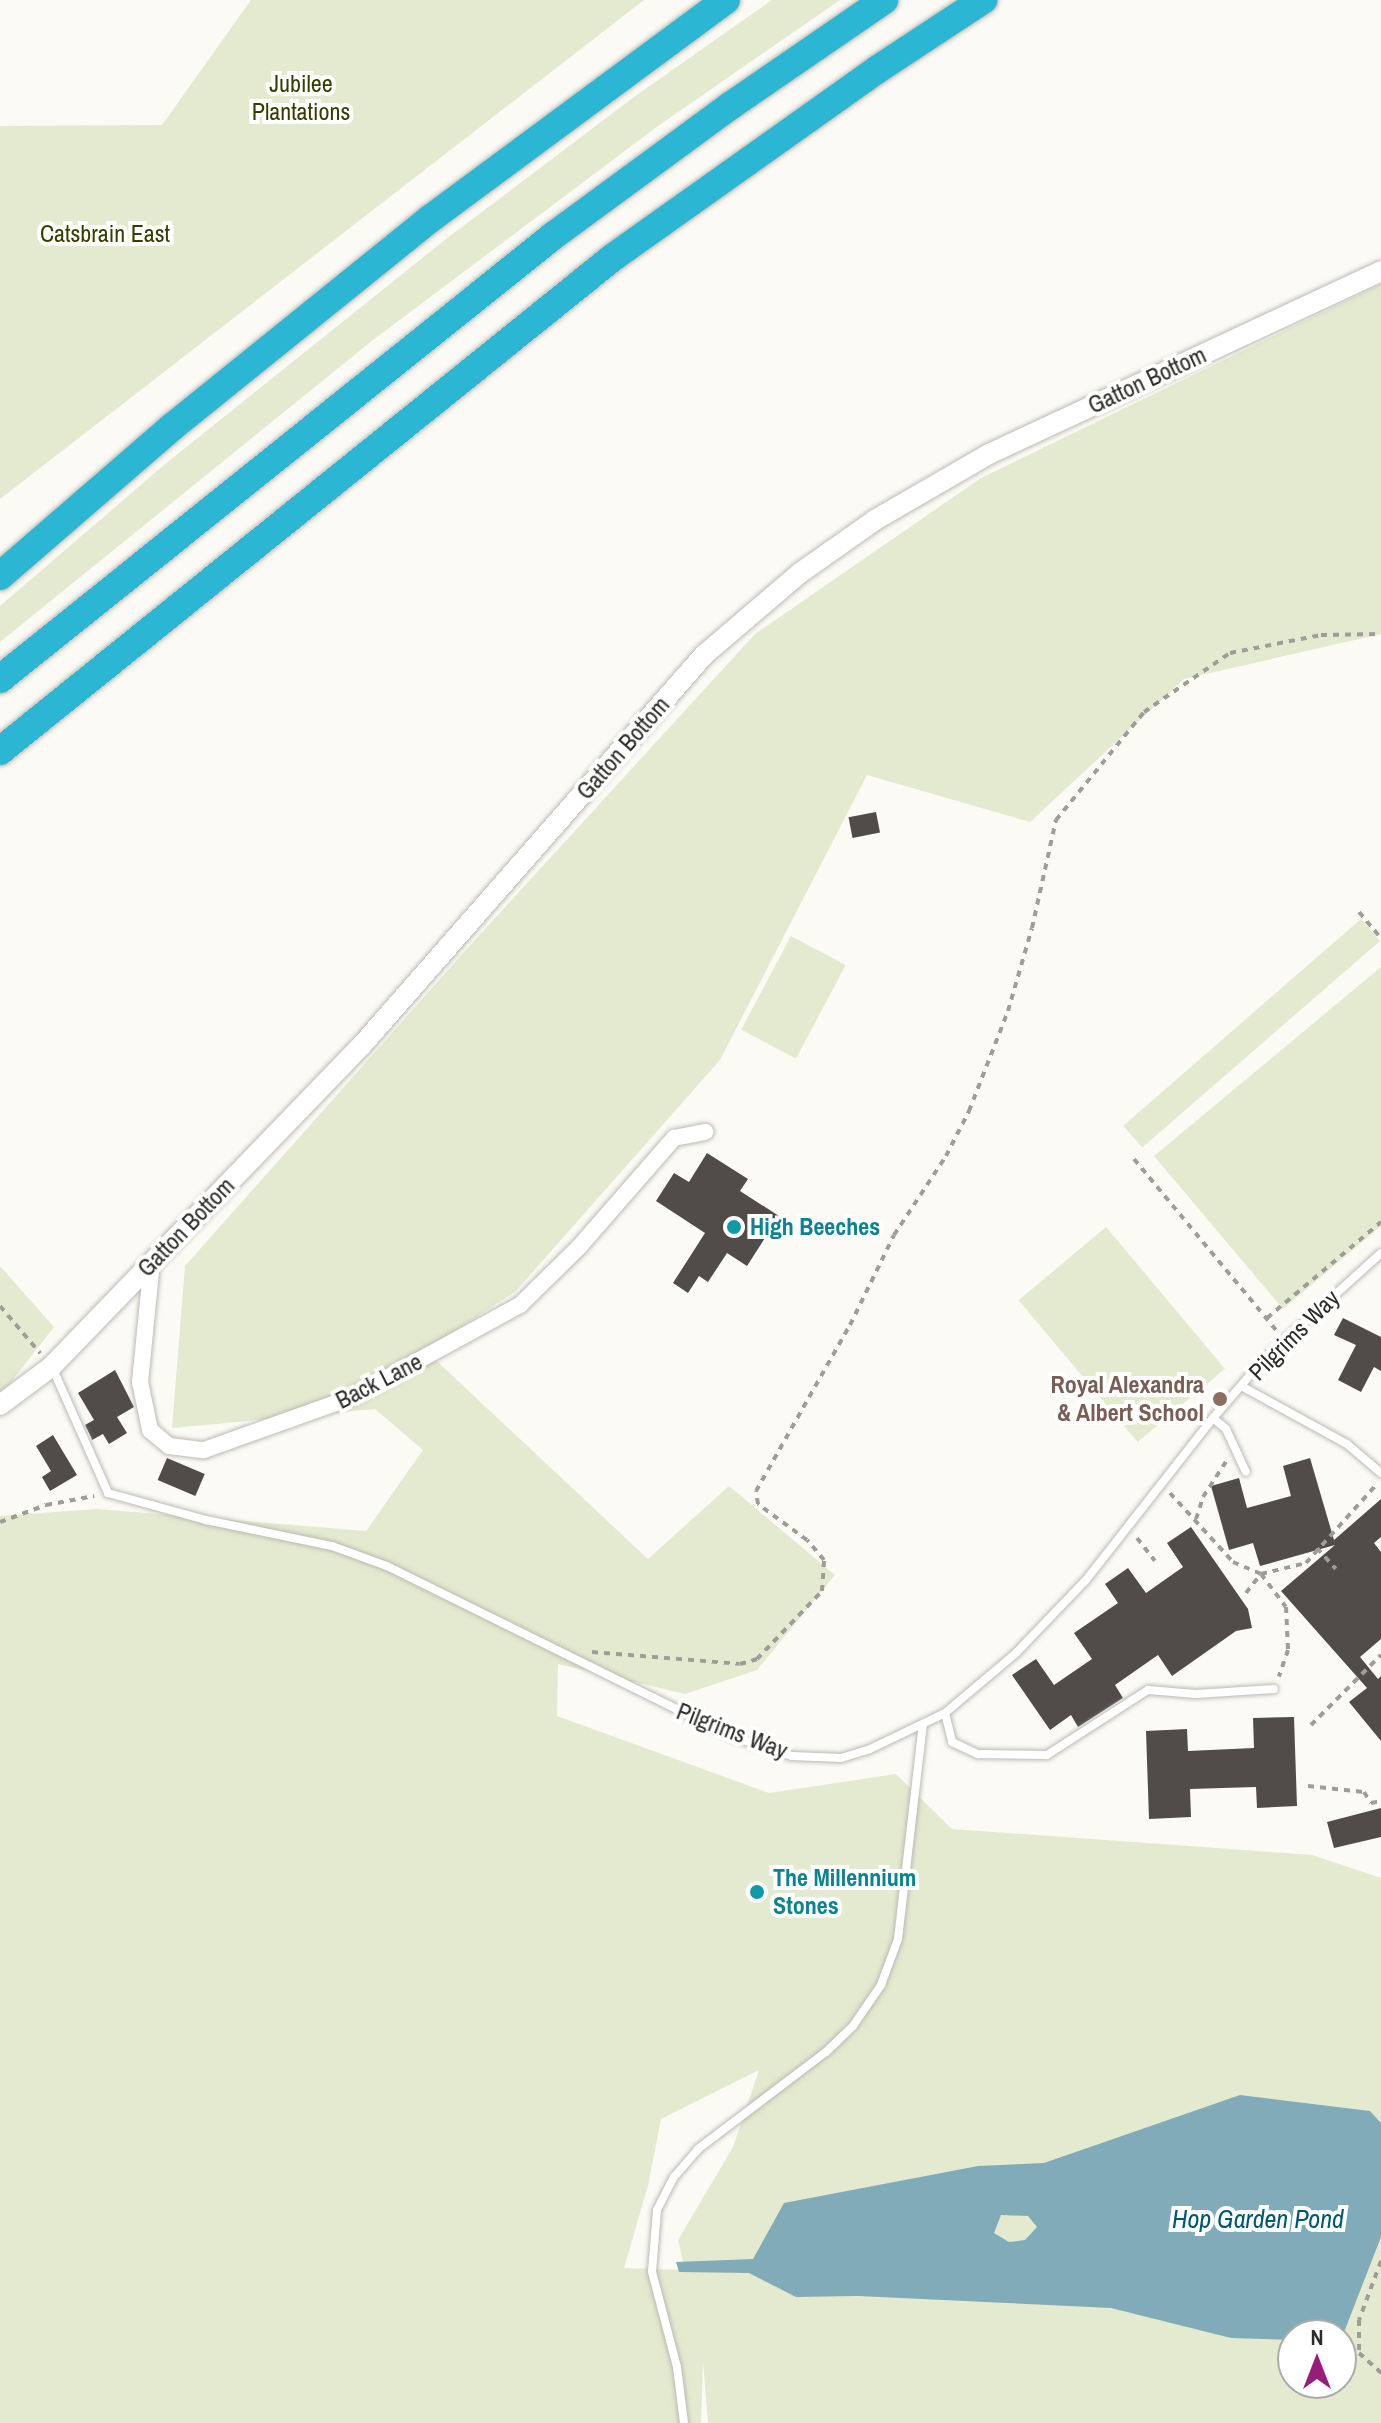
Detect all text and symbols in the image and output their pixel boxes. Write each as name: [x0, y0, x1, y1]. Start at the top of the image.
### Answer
park label: Jubilee Plantations: [252, 70, 350, 126]
park label: Catsbrain East: [40, 220, 170, 248]
street label: Gatton Bottom: [1083, 340, 1211, 420]
street label: Gatton Bottom: [571, 691, 675, 805]
street label: Gatton Bottom: [132, 1171, 240, 1283]
place label: High Beeches: [750, 1213, 880, 1241]
marker: High Beeches: [725, 1218, 743, 1236]
street label: Pilgrims Way: [1243, 1284, 1345, 1386]
street label: Back Lane: [331, 1347, 427, 1415]
place label: Royal Alexandra & Albert School: [1050, 1371, 1204, 1427]
marker: Royal Alexandra & Albert School: [1211, 1390, 1229, 1408]
street label: Pilgrims Way: [673, 1697, 791, 1765]
place label: The Millennium Stones: [773, 1864, 916, 1920]
marker: The Millennium Stones: [748, 1883, 766, 1901]
water label: Hop Garden Pond: [1172, 2203, 1344, 2235]
north arrow: [1277, 2319, 1357, 2399]
text: N: [1310, 2322, 1324, 2352]

